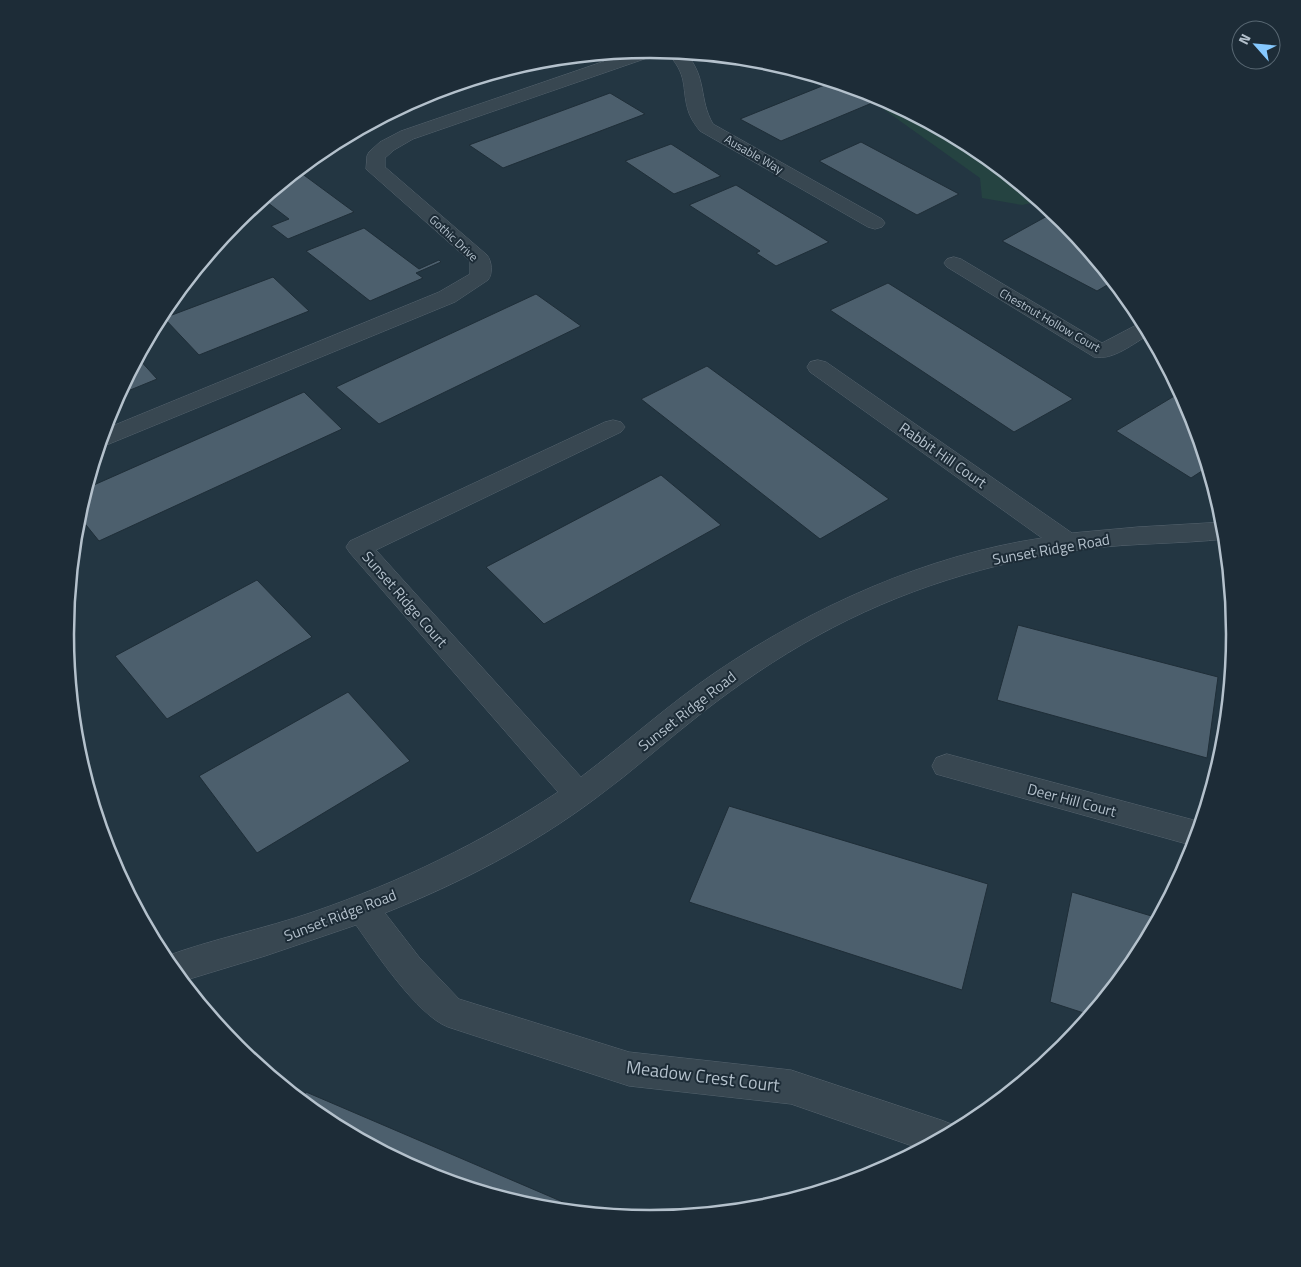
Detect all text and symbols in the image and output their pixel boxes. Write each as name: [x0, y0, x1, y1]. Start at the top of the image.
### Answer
north arrow: [1231, 20, 1281, 70]
text: N: [1232, 30, 1256, 48]
street label: Ausable Way: [721, 129, 787, 179]
street label: Gothic Drive: [425, 210, 483, 266]
street label: Chestnut Hollow Court: [996, 283, 1105, 357]
street label: Rabbit Hill Court: [894, 416, 992, 494]
street label: Sunset Ridge Road: [991, 527, 1111, 571]
street label: Sunset Ridge Court: [357, 546, 454, 653]
street label: Sunset Ridge Road: [633, 665, 741, 757]
street label: Deer Hill Court: [1025, 777, 1120, 823]
street label: Sunset Ridge Road: [280, 883, 400, 947]
street label: Meadow Crest Court: [625, 1053, 782, 1099]

